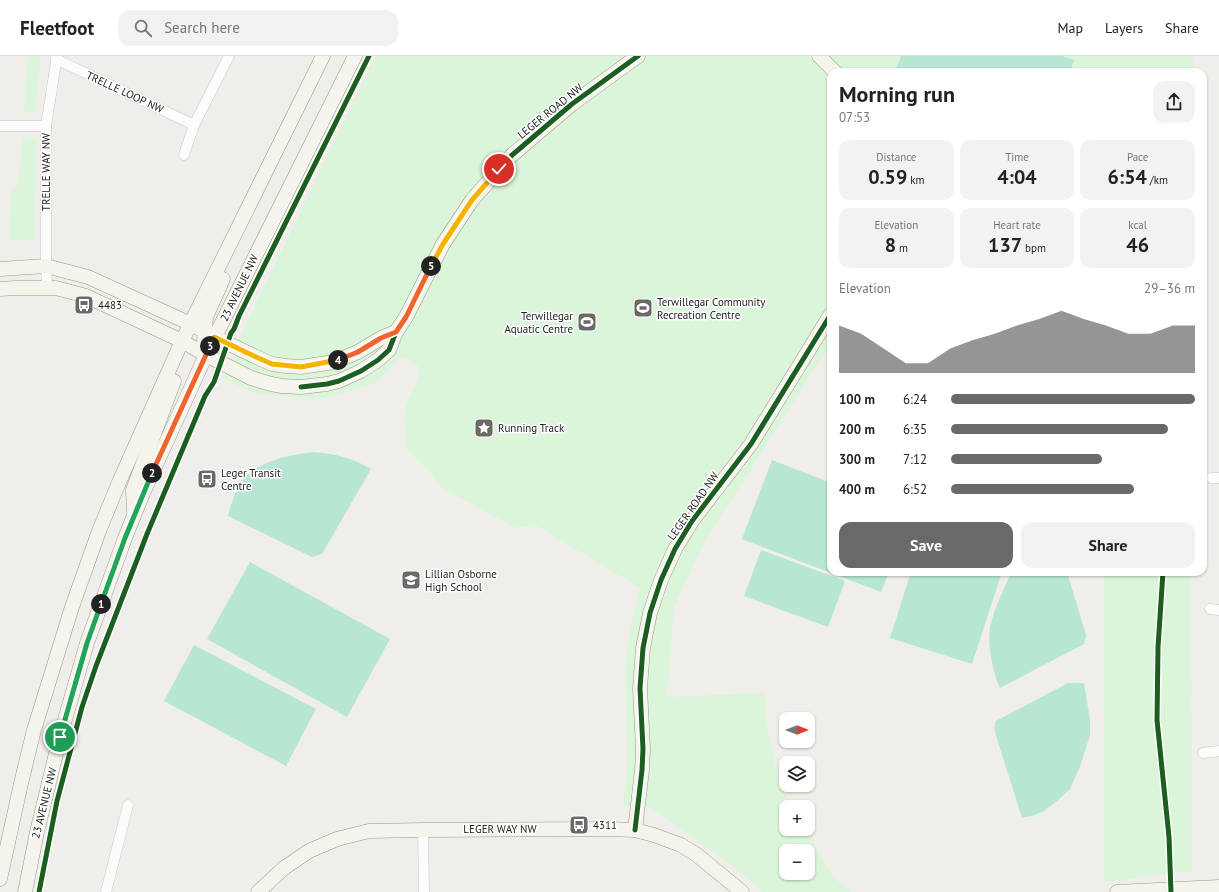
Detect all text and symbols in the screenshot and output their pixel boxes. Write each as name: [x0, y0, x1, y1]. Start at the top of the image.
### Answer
search box: [118, 10, 398, 46]
text: Fleetfoot: [20, 16, 94, 40]
icon: search: [132, 17, 154, 39]
text: Search here: [164, 18, 240, 37]
text: Map: [1057, 19, 1083, 37]
text: Layers: [1105, 19, 1143, 37]
text: Share: [1165, 19, 1199, 37]
street label: TRELLE LOOP NW: [84, 68, 167, 116]
street label: LEGER ROAD NW: [514, 80, 586, 142]
text: Morning run: [839, 80, 955, 108]
button: share: [1153, 81, 1195, 123]
text: 07:53: [839, 109, 870, 126]
street label: TRELLE WAY NW: [39, 132, 53, 211]
text: Distance: [876, 150, 916, 164]
text: Time: [1005, 150, 1029, 164]
text: Pace: [1127, 150, 1148, 164]
pin: [482, 152, 516, 186]
icon: check: [488, 158, 510, 180]
text: 0.59: [868, 164, 907, 190]
text: 4:04: [997, 164, 1037, 190]
text: 6:54: [1107, 164, 1147, 190]
text: km: [907, 173, 924, 187]
text: /km: [1147, 173, 1168, 187]
text: Elevation: [874, 218, 918, 232]
text: Heart rate: [993, 218, 1041, 232]
text: kcal: [1128, 218, 1147, 232]
text: 8: [885, 232, 896, 258]
text: 137: [988, 232, 1022, 258]
text: 46: [1126, 232, 1149, 258]
text: m: [896, 241, 908, 255]
text: bpm: [1022, 241, 1046, 255]
street label: 23 AVENUE NW: [217, 252, 262, 324]
pin: 5: [421, 256, 441, 276]
text: 5: [428, 259, 434, 273]
text: Elevation: [839, 280, 891, 297]
text: 29–36 m: [1144, 280, 1195, 297]
bus stop icon: 4483: [73, 294, 95, 316]
place label: Terwillegar Community Recreation Centre: [657, 295, 766, 322]
sports icon: Terwillegar Community Recreation Centre: [632, 297, 654, 319]
place label: 4483: [98, 298, 122, 312]
place label: Terwillegar Aquatic Centre: [505, 309, 573, 336]
sports icon: Terwillegar Aquatic Centre: [576, 311, 598, 333]
pin: 3: [200, 336, 220, 356]
text: 3: [207, 339, 213, 353]
pin: 4: [328, 350, 348, 370]
text: 4: [335, 353, 341, 367]
text: 100 m: [839, 391, 875, 408]
text: 6:24: [903, 391, 927, 408]
place icon: Running Track: [473, 417, 495, 439]
place label: Running Track: [498, 421, 565, 435]
text: 200 m: [839, 421, 875, 438]
text: 6:35: [903, 421, 927, 438]
text: 300 m: [839, 451, 875, 468]
text: 7:12: [903, 451, 927, 468]
pin: 2: [142, 463, 162, 483]
text: 2: [149, 466, 155, 480]
place label: Leger Transit Centre: [221, 466, 281, 493]
bus stop icon: Leger Transit Centre: [196, 468, 218, 490]
street label: LEGER ROAD NW: [664, 468, 722, 543]
text: 400 m: [839, 481, 875, 498]
text: 6:52: [903, 481, 927, 498]
button: Save: [839, 522, 1013, 568]
button: Share: [1021, 522, 1195, 568]
place label: Lillian Osborne High School: [425, 567, 497, 594]
school or university icon: Lillian Osborne High School: [400, 569, 422, 591]
pin: 1: [91, 594, 111, 614]
text: 1: [98, 597, 104, 611]
north arrow: [779, 712, 815, 748]
map controls: [779, 712, 815, 880]
pin: [43, 720, 77, 754]
icon: arrive: [49, 726, 71, 748]
button: layers: [779, 756, 815, 792]
street label: 23 AVENUE NW: [28, 765, 60, 840]
button: +: [779, 800, 815, 836]
bus stop icon: 4311: [568, 814, 590, 836]
place label: 4311: [593, 818, 617, 832]
street label: LEGER WAY NW: [463, 822, 538, 836]
button: −: [779, 844, 815, 880]

